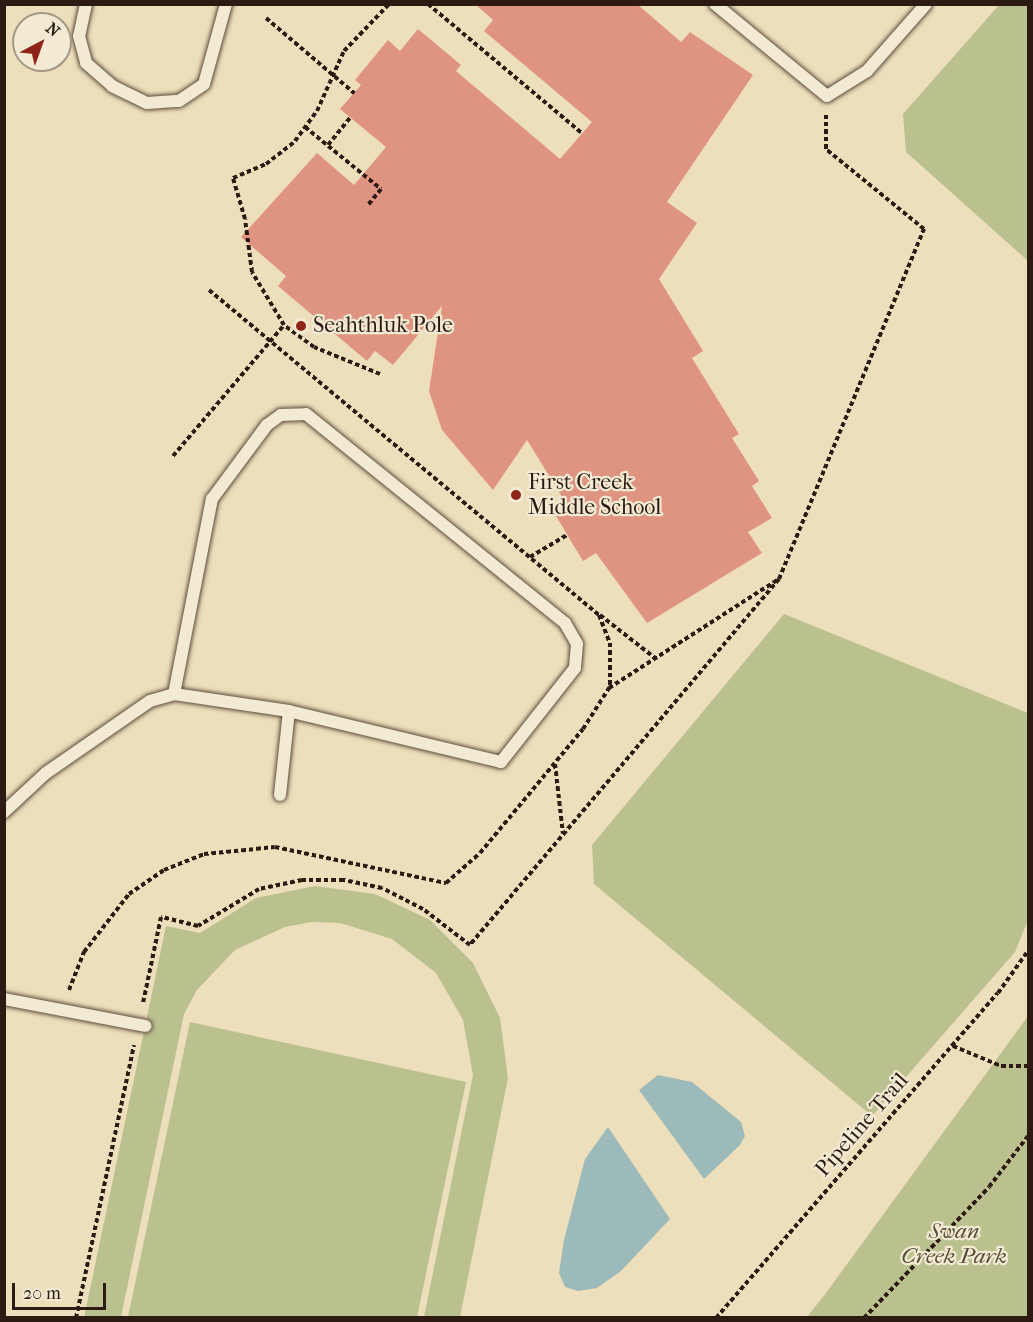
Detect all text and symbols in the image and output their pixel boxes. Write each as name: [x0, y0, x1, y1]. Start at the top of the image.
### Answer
north arrow: [12, 12, 72, 72]
text: N: [42, 18, 64, 41]
place label: Seahthluk Pole: [313, 313, 453, 339]
marker: Seahthluk Pole: [294, 319, 308, 333]
place label: First Creek Middle School: [528, 469, 661, 520]
marker: First Creek Middle School: [509, 488, 523, 502]
street label: Pipeline Trail: [810, 1068, 914, 1182]
park label: Swan Creek Park: [901, 1218, 1007, 1270]
scale bar: [15, 1271, 110, 1309]
text: 20 m: [23, 1283, 61, 1304]

